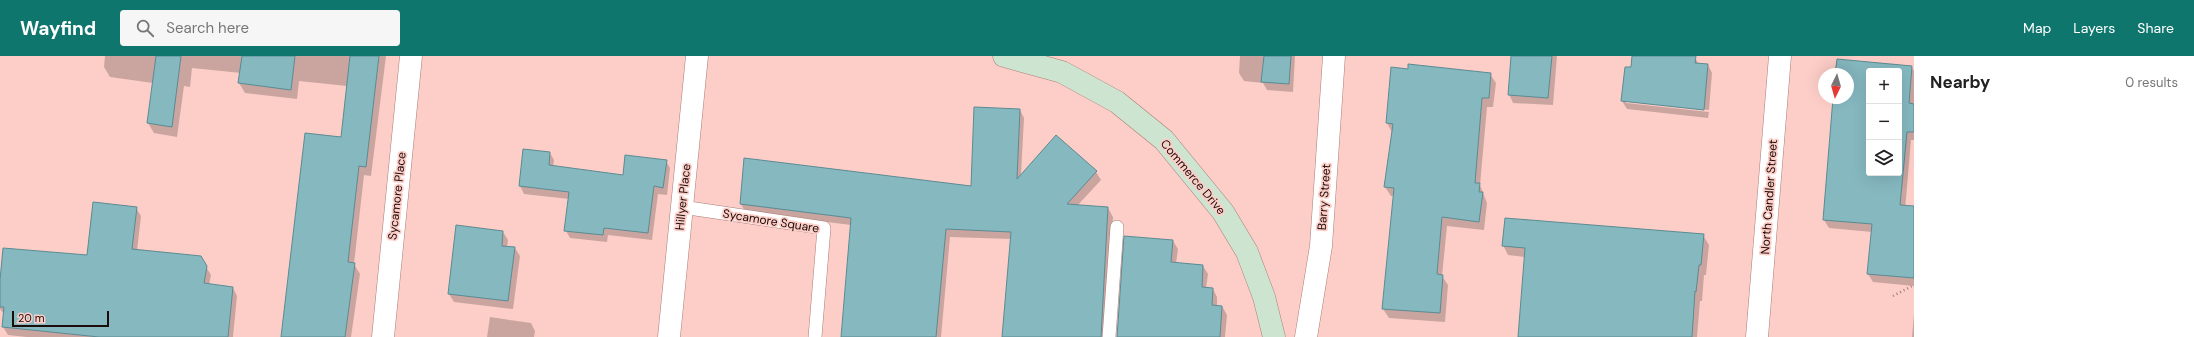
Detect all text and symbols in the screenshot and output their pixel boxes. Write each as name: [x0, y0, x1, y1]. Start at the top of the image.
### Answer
search box: [120, 10, 400, 46]
text: Wayfind: [20, 16, 96, 41]
icon: search: [134, 17, 156, 39]
text: Search here: [166, 18, 249, 38]
text: Map: [2023, 19, 2051, 37]
text: Layers: [2073, 19, 2115, 37]
text: Share: [2137, 19, 2174, 37]
north arrow: [1818, 68, 1854, 104]
map controls: [1866, 68, 1902, 176]
button: +: [1866, 68, 1902, 104]
text: Nearby: [1930, 71, 1990, 93]
text: 0 results: [2125, 74, 2178, 91]
button: −: [1866, 104, 1902, 140]
street label: Commerce Drive: [1157, 136, 1229, 218]
street label: North Candler Street: [1757, 139, 1781, 255]
button: layers: [1866, 140, 1902, 176]
street label: Sycamore Place: [384, 151, 410, 241]
street label: Hillyer Place: [672, 163, 694, 231]
street label: Barry Street: [1314, 163, 1334, 231]
street label: Sycamore Square: [722, 205, 821, 237]
scale bar: [12, 309, 109, 328]
text: 20 m: [18, 311, 44, 325]

